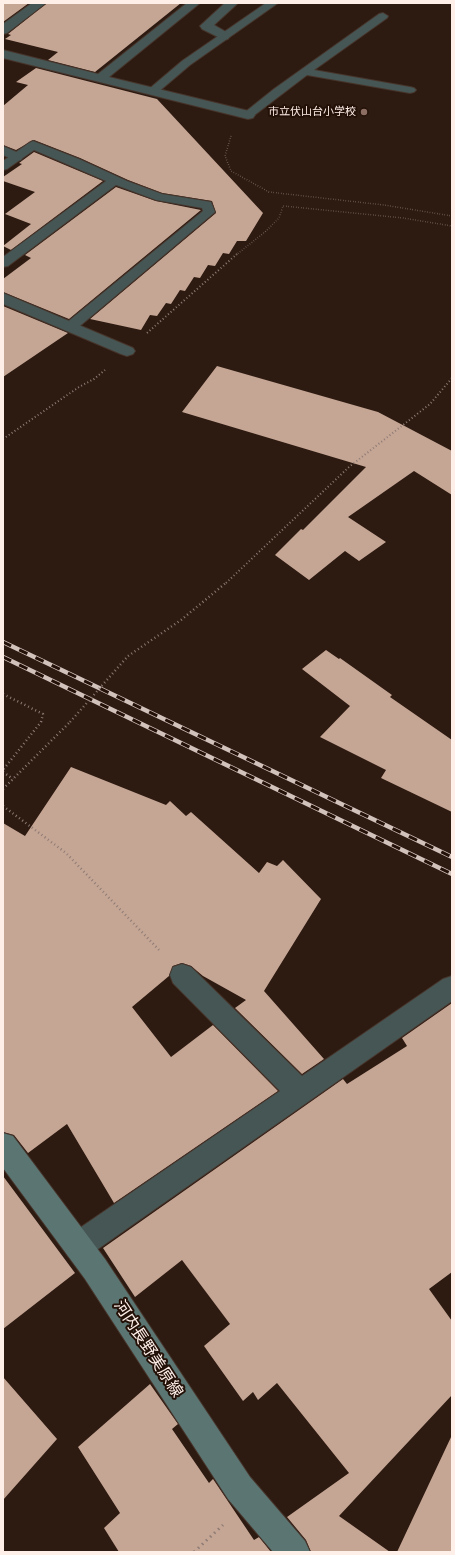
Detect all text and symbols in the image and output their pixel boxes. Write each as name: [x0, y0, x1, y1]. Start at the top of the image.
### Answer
place label: 市立伏山台小学校: [268, 105, 356, 119]
marker: 市立伏山台小学校: [359, 107, 369, 117]
street label: 河内長野美原線: [109, 1297, 187, 1401]

